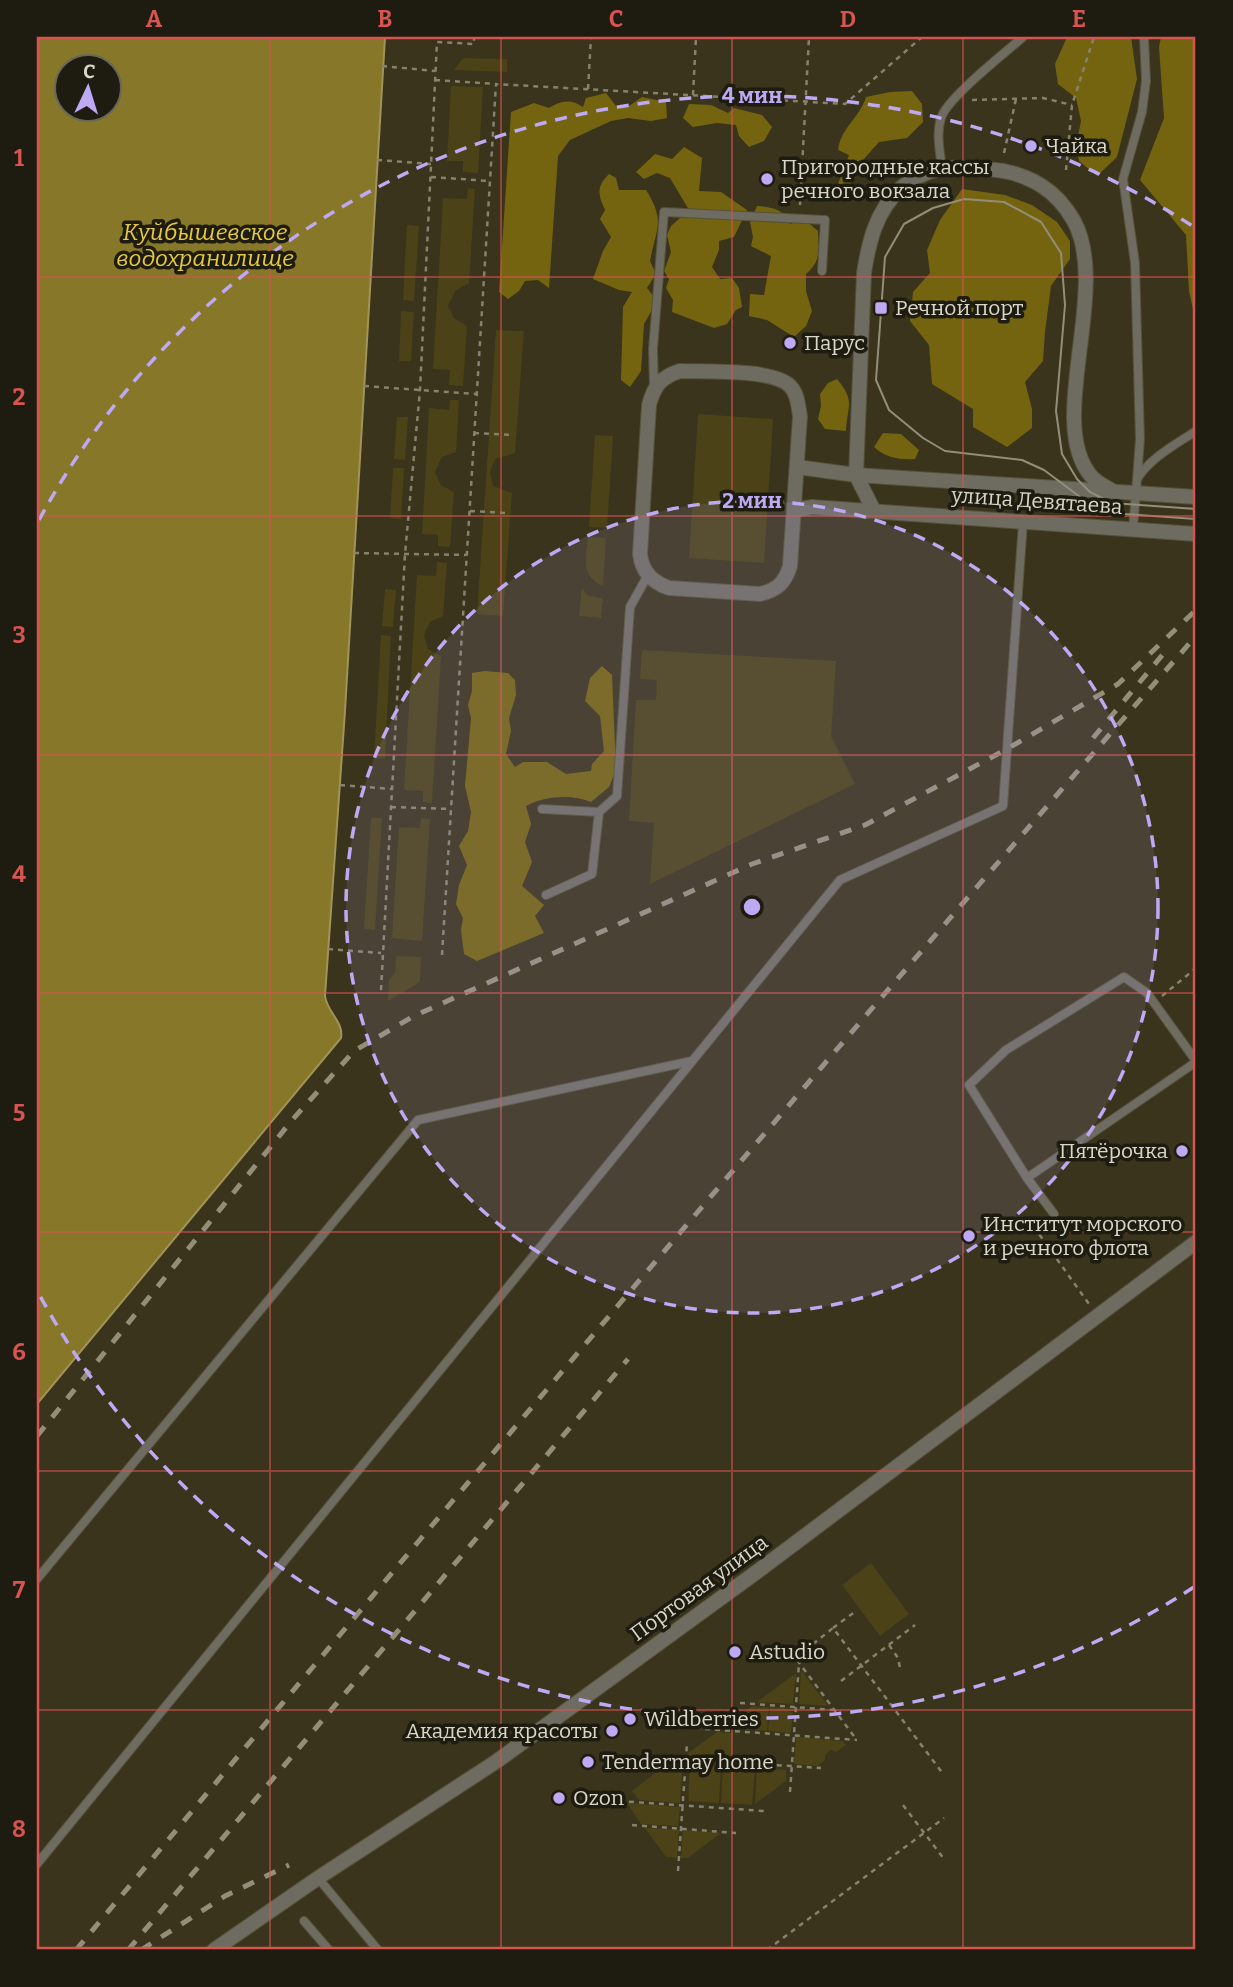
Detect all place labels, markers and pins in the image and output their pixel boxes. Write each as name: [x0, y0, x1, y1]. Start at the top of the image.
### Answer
place label: Чайка: [1045, 133, 1108, 159]
marker: Чайка: [1023, 138, 1039, 154]
place label: Пригородные кассы речного вокзала: [781, 154, 990, 204]
marker: Пригородные кассы речного вокзала: [759, 171, 775, 187]
place label: Речной порт: [895, 295, 1023, 321]
marker: Речной порт: [873, 300, 889, 316]
place label: Парус: [804, 330, 865, 356]
marker: Парус: [782, 335, 798, 351]
centre of rings: [740, 895, 764, 919]
place label: Пятёрочка: [1059, 1138, 1168, 1164]
marker: Пятёрочка: [1174, 1143, 1190, 1159]
place label: Институт морского и речного флота: [983, 1211, 1182, 1261]
marker: Институт морского и речного флота: [961, 1228, 977, 1244]
place label: Astudio: [749, 1639, 825, 1665]
marker: Astudio: [727, 1644, 743, 1660]
place label: Wildberries: [644, 1706, 759, 1732]
marker: Wildberries: [622, 1711, 638, 1727]
place label: Академия красоты: [406, 1718, 598, 1744]
marker: Академия красоты: [604, 1723, 620, 1739]
place label: Tendermay home: [602, 1749, 774, 1775]
marker: Tendermay home: [580, 1754, 596, 1770]
place label: Ozon: [573, 1785, 624, 1811]
marker: Ozon: [551, 1790, 567, 1806]

